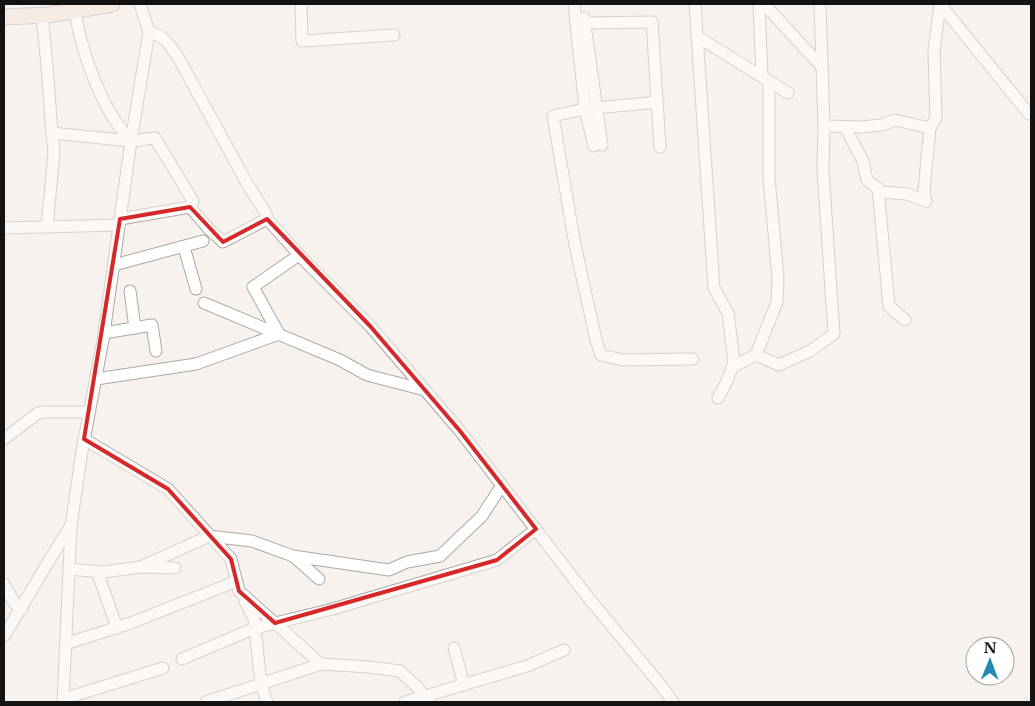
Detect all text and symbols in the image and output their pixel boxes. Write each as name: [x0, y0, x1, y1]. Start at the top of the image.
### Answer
north arrow: [965, 636, 1015, 686]
text: N: [983, 639, 997, 657]

